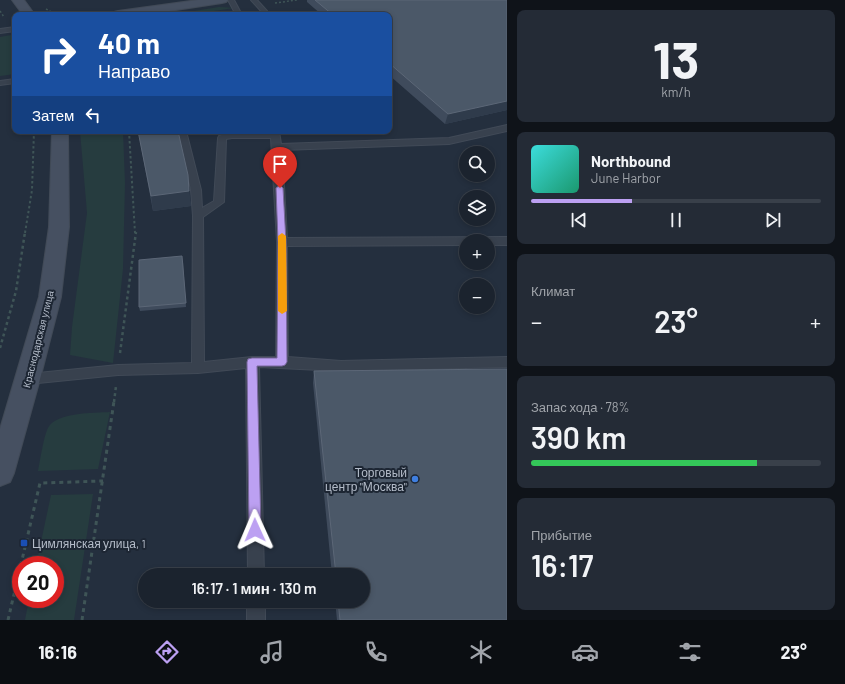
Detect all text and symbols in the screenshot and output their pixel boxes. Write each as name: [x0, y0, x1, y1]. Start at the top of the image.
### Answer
text: 40 m: [98, 26, 160, 60]
text: 13: [653, 27, 699, 89]
icon: right: [32, 28, 84, 80]
text: Направо: [98, 60, 170, 82]
text: km/h: [661, 84, 691, 100]
icon: left: [82, 104, 104, 126]
text: Затем: [32, 106, 74, 124]
map controls: [459, 146, 495, 314]
button: search: [459, 146, 495, 182]
pin: [263, 147, 297, 188]
text: Northbound: [591, 152, 671, 170]
icon: arrive: [269, 153, 291, 175]
text: June Harbor: [591, 170, 661, 186]
button: layers: [459, 190, 495, 226]
icon: previous: [568, 209, 590, 231]
icon: pause: [665, 209, 687, 231]
icon: next: [762, 209, 784, 231]
button: +: [459, 234, 495, 270]
button: −: [459, 278, 495, 314]
text: Климат: [531, 283, 575, 299]
street label: Краснодарская улица: [20, 289, 56, 389]
text: 23°: [654, 303, 698, 339]
text: −: [531, 308, 542, 334]
text: +: [810, 308, 821, 334]
text: Запас хода · 78%: [531, 399, 629, 415]
text: 390 km: [531, 419, 626, 455]
place label: Торговый центр "Москва": [325, 465, 407, 494]
marker: Торговый центр "Москва": [410, 474, 420, 484]
position arrow: [234, 509, 276, 551]
text: Прибытие: [531, 527, 592, 543]
place label: Цимлянская улица, 1: [32, 536, 146, 551]
marker: Цимлянская улица, 1: [19, 538, 29, 548]
text: 16:17: [531, 547, 593, 583]
speed limit sign: 20: [12, 556, 64, 608]
text: 16:17 · 1 мин · 130 m: [192, 579, 316, 597]
icon: directions: [153, 638, 181, 666]
icon: music: [258, 638, 286, 666]
icon: phone: [362, 638, 390, 666]
icon: climate: [467, 638, 495, 666]
icon: car: [571, 638, 599, 666]
icon: filters: [676, 638, 704, 666]
text: 16:16: [38, 641, 77, 663]
text: 23°: [780, 641, 807, 663]

